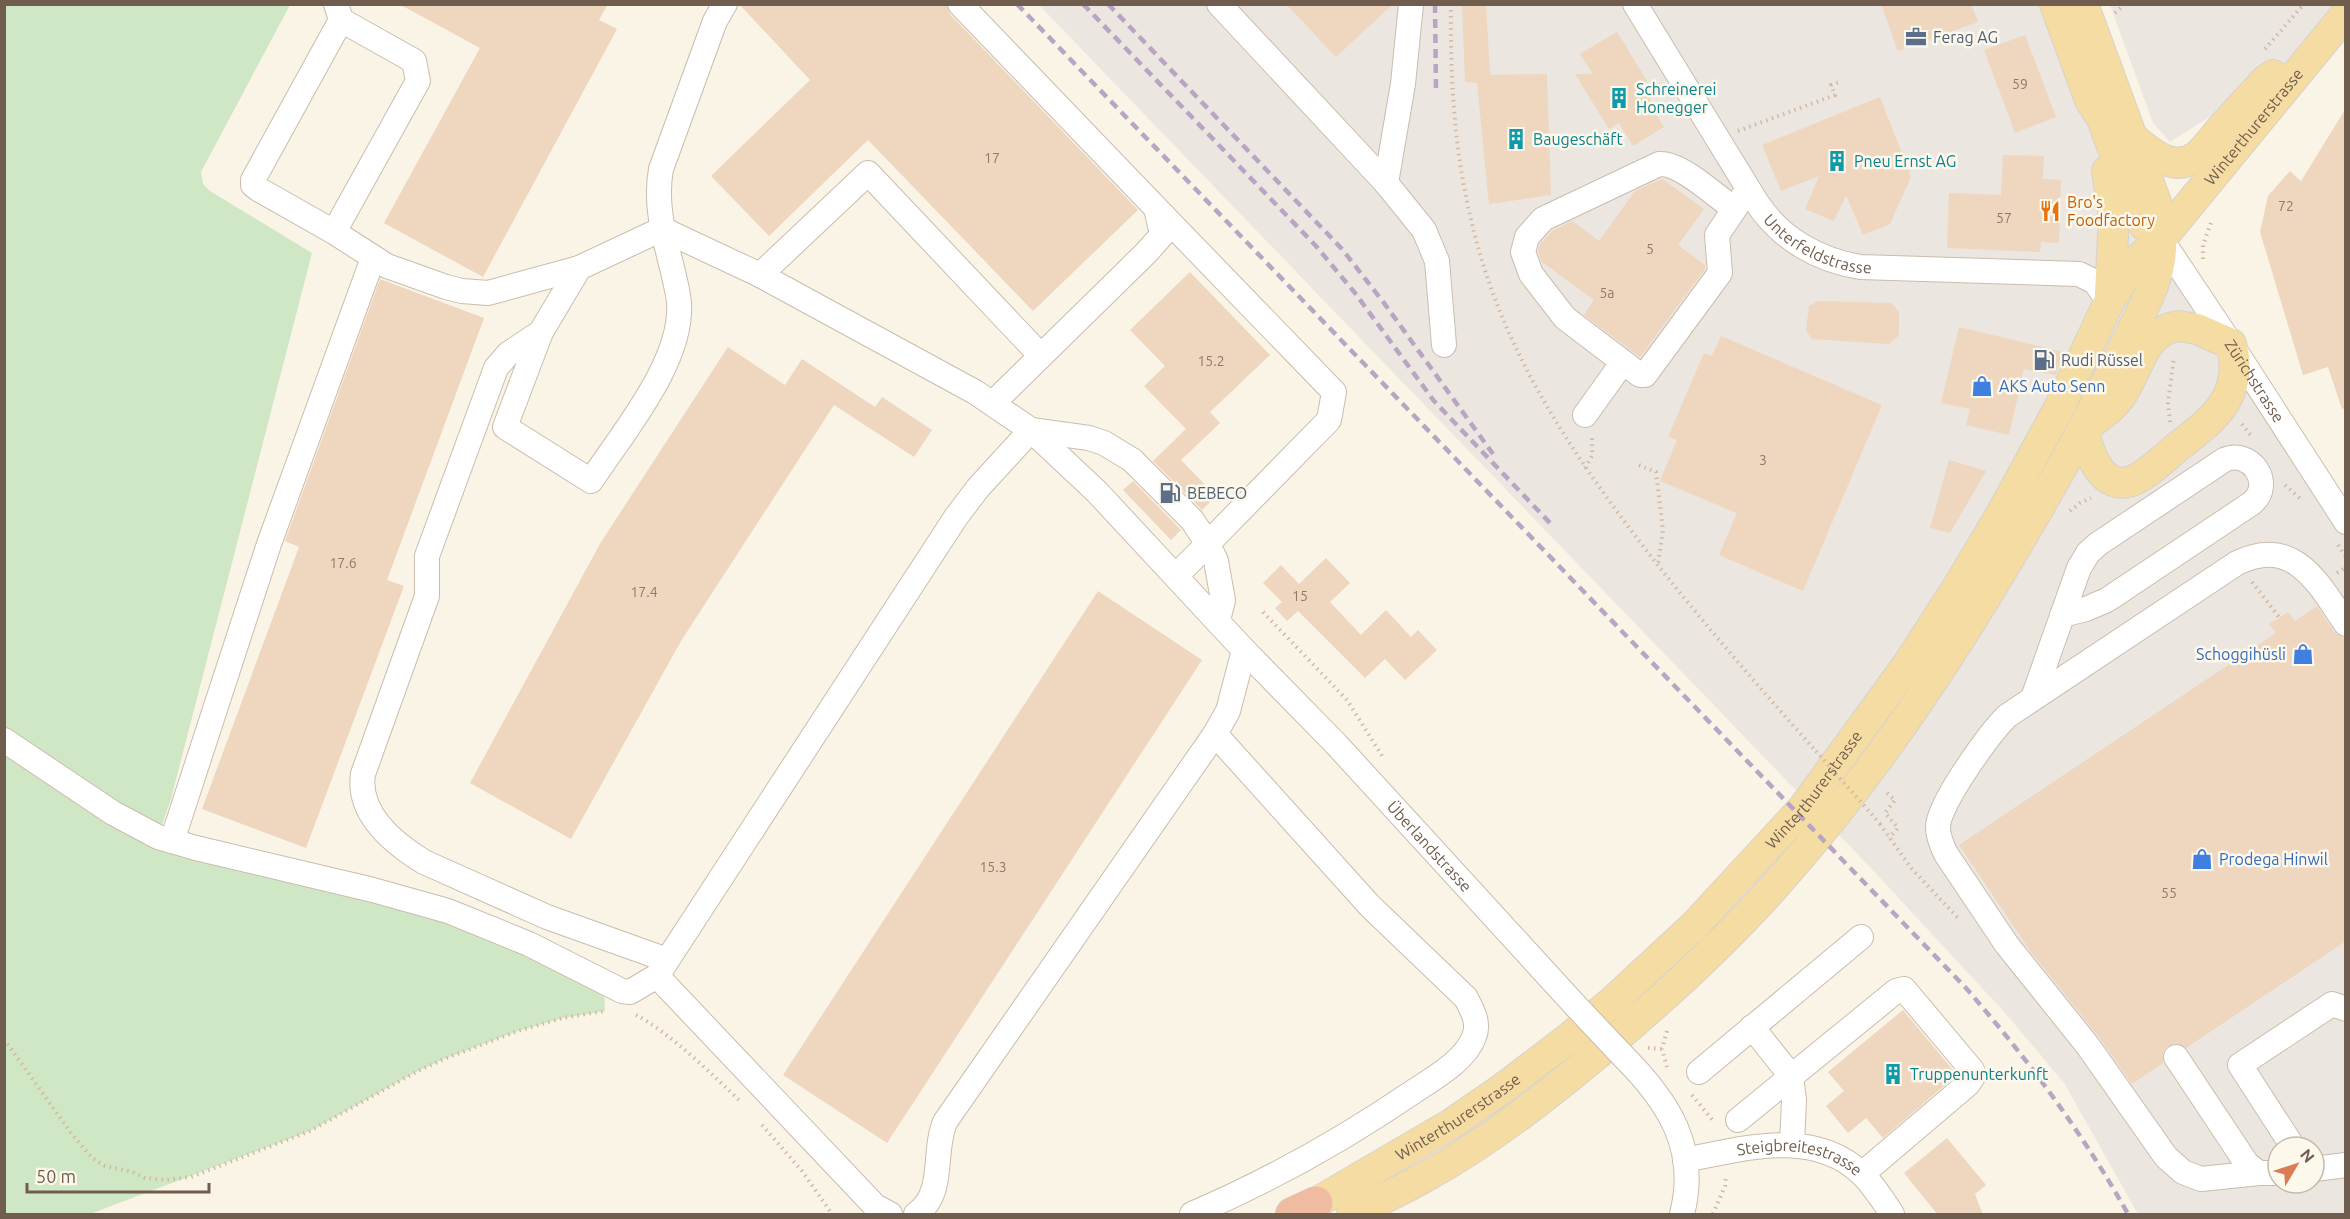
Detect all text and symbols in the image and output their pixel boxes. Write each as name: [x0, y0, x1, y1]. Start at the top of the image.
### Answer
office icon: Ferag AG: [1904, 25, 1928, 49]
place label: Ferag AG: [1933, 28, 1998, 46]
street label: Winterthurerstrasse: [2200, 65, 2307, 188]
house number: 59: [2012, 76, 2028, 92]
place label: Schreinerei Honegger: [1636, 80, 1716, 116]
building icon: Schreinerei Honegger: [1607, 86, 1631, 110]
building icon: Baugeschäft: [1504, 127, 1528, 151]
place label: Baugeschäft: [1533, 130, 1623, 148]
building icon: Pneu Ernst AG: [1825, 149, 1849, 173]
house number: 17: [984, 150, 1000, 166]
place label: Pneu Ernst AG: [1854, 152, 1956, 170]
place label: Bro's Foodfactory: [2067, 193, 2155, 229]
house number: 72: [2278, 198, 2294, 214]
restaurant icon: Bro's Foodfactory: [2038, 199, 2062, 223]
street label: Unterfeldstrasse: [1760, 210, 1872, 276]
house number: 57: [1996, 210, 2012, 226]
house number: 5: [1646, 241, 1654, 257]
house number: 5a: [1599, 285, 1615, 301]
street label: Zürichstrasse: [2221, 336, 2288, 426]
fuel station icon: Rudi Rüssel: [2032, 348, 2056, 372]
place label: Rudi Rüssel: [2061, 351, 2143, 369]
house number: 15.2: [1197, 353, 1225, 369]
shop icon: AKS Auto Senn: [1970, 374, 1994, 398]
place label: AKS Auto Senn: [1999, 377, 2106, 395]
house number: 3: [1759, 452, 1767, 468]
fuel station icon: BEBECO: [1158, 481, 1182, 505]
place label: BEBECO: [1187, 484, 1247, 502]
house number: 17.6: [329, 555, 357, 571]
house number: 17.4: [630, 584, 658, 600]
house number: 15: [1292, 588, 1308, 604]
shop icon: Schoggihüsli: [2291, 642, 2315, 666]
place label: Schoggihüsli: [2196, 645, 2286, 663]
street label: Winterthurerstrasse: [1761, 727, 1866, 852]
street label: Überlandstrasse: [1384, 797, 1476, 895]
shop icon: Prodega Hinwil: [2190, 847, 2214, 871]
place label: Prodega Hinwil: [2219, 850, 2328, 868]
house number: 15.3: [979, 859, 1007, 875]
house number: 55: [2161, 885, 2177, 901]
building icon: Truppenunterkunft: [1881, 1062, 1905, 1086]
place label: Truppenunterkunft: [1910, 1065, 2049, 1083]
street label: Winterthurerstrasse: [1392, 1070, 1524, 1164]
north arrow: [2266, 1135, 2326, 1195]
street label: Steigbreitestrasse: [1735, 1136, 1866, 1179]
text: N: [2297, 1145, 2318, 1166]
scale bar: [27, 1156, 208, 1194]
text: 50 m: [36, 1166, 76, 1186]

